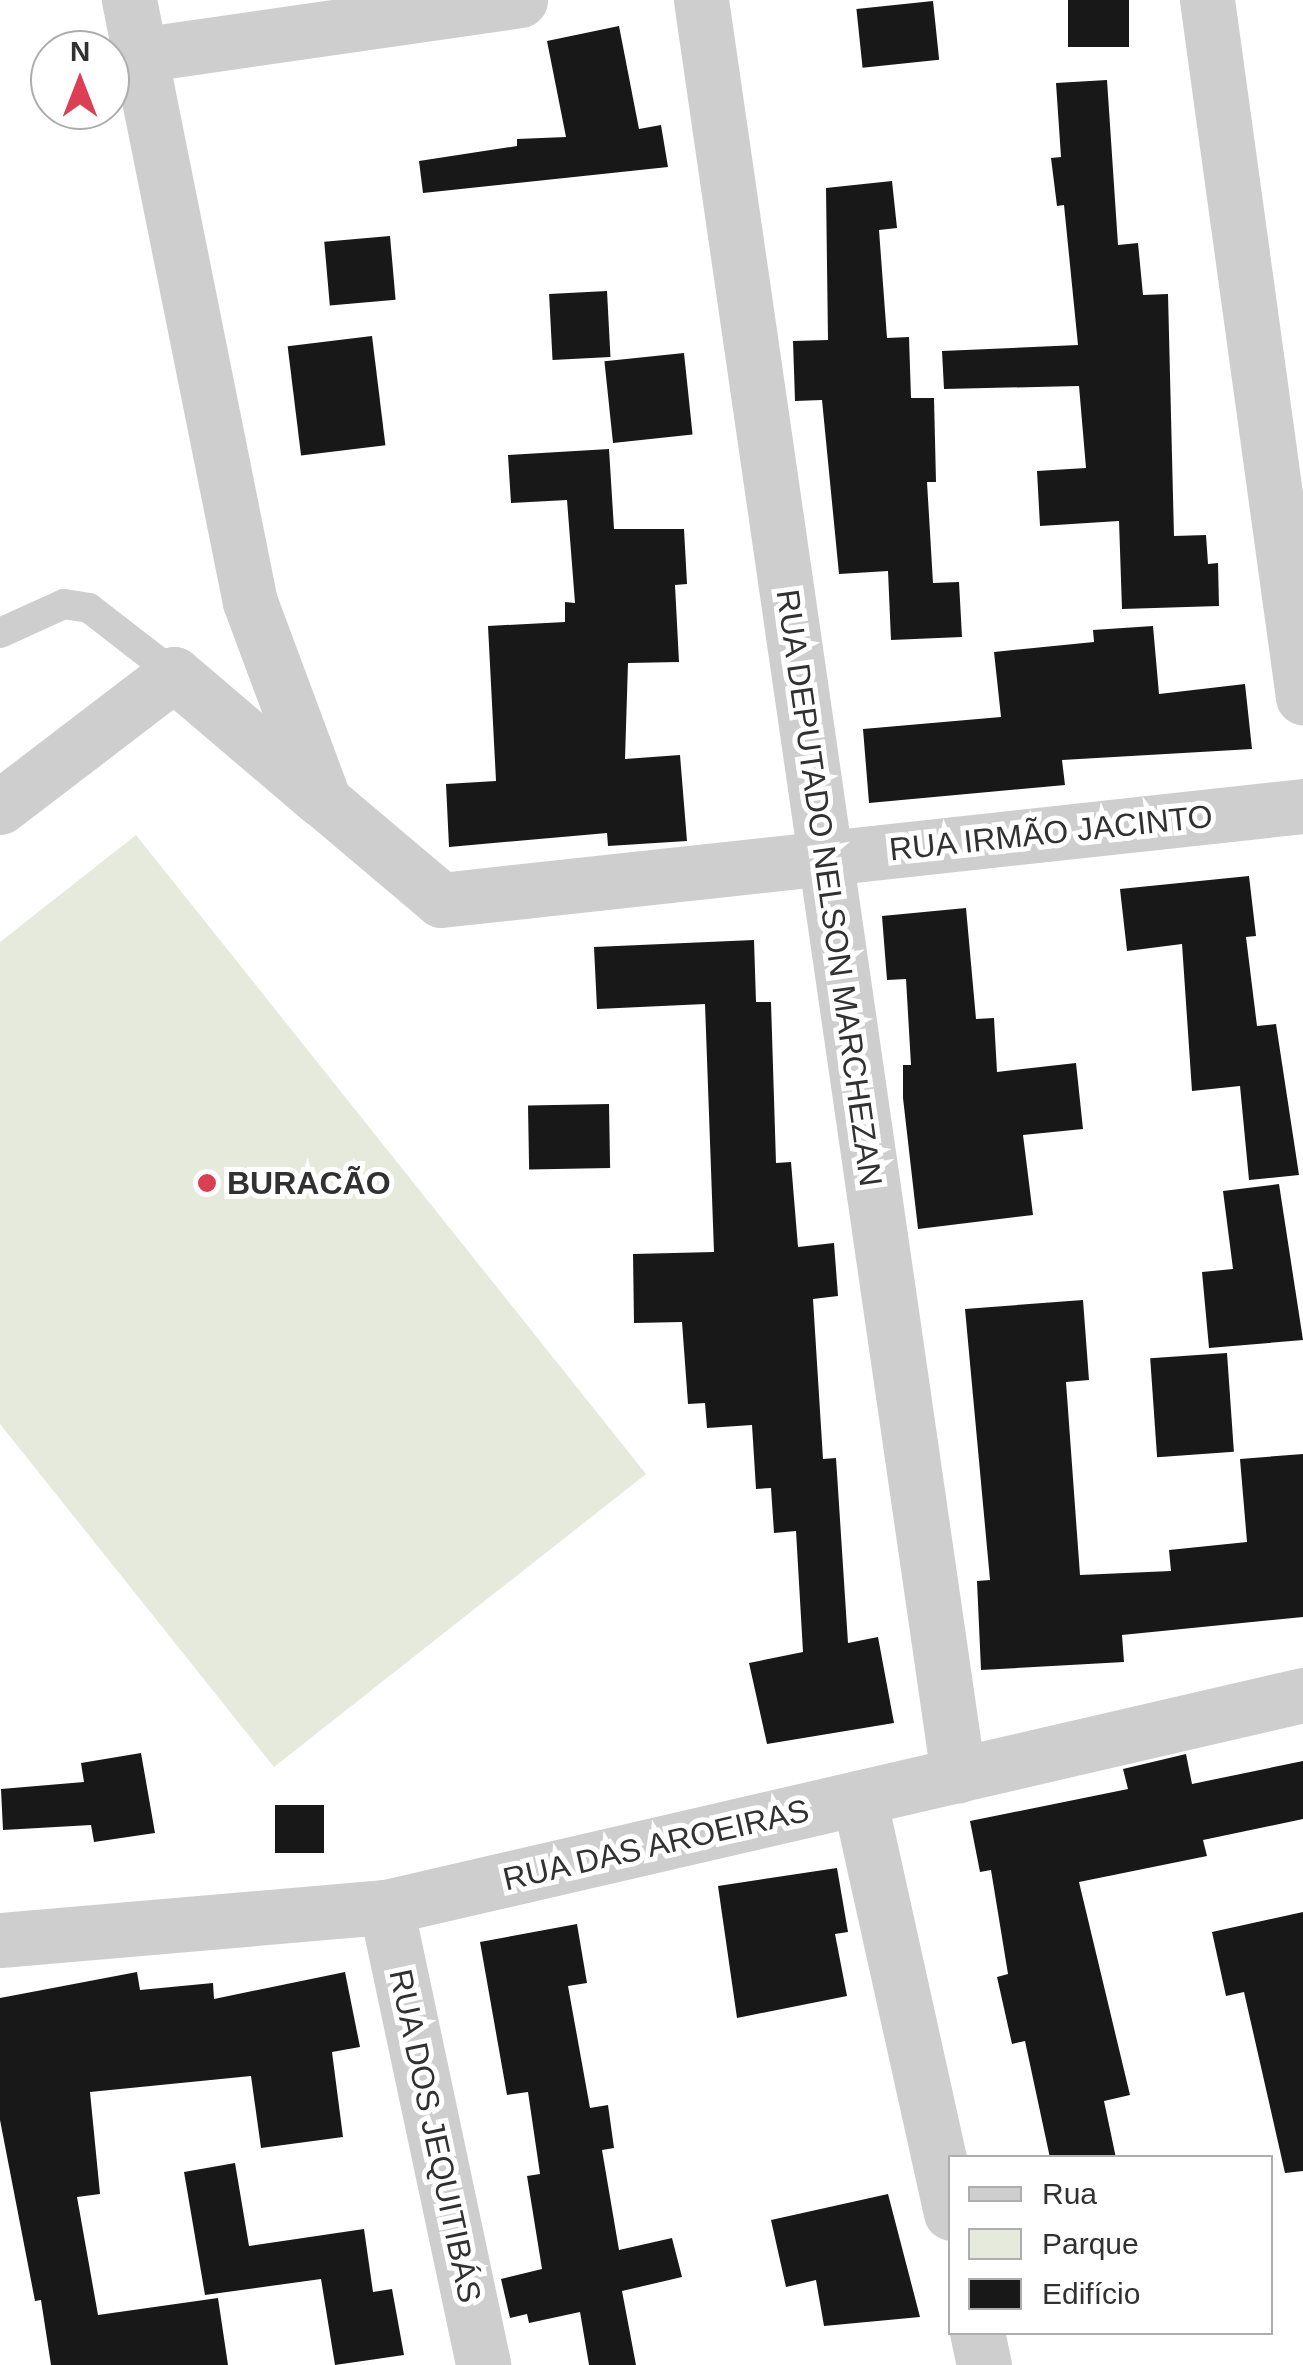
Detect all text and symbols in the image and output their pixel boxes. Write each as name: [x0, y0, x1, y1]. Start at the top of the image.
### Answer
north arrow: [30, 30, 130, 130]
text: N: [70, 36, 90, 67]
street label: RUA DEPUTADO NELSON MARCHEZAN: [768, 586, 890, 1190]
street label: RUA IRMÃO JACINTO: [887, 797, 1215, 869]
place label: BURACÃO: [227, 1164, 391, 1202]
marker: BURACÃO: [196, 1172, 218, 1194]
street label: RUA DAS AROEIRAS: [497, 1791, 815, 1899]
street label: RUA DOS JEQUITIBÁS: [381, 1965, 489, 2307]
legend: [948, 2155, 1273, 2335]
text: Rua: [1042, 2177, 1097, 2210]
text: Parque: [1042, 2227, 1139, 2260]
text: Edifício: [1042, 2277, 1140, 2310]

